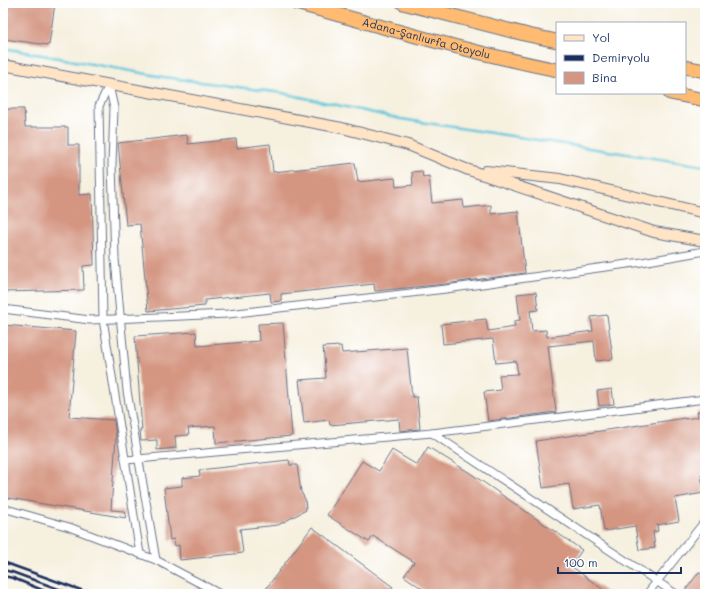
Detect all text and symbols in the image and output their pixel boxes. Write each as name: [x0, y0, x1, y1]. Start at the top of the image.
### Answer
street label: Adana-Şanlıurfa Otoyolu: [361, 14, 492, 62]
legend: [556, 22, 686, 94]
text: Yol: [592, 29, 610, 45]
text: Demiryolu: [592, 49, 650, 65]
text: Bina: [592, 69, 617, 85]
scale bar: [558, 549, 681, 575]
text: 100 m: [564, 554, 598, 570]

